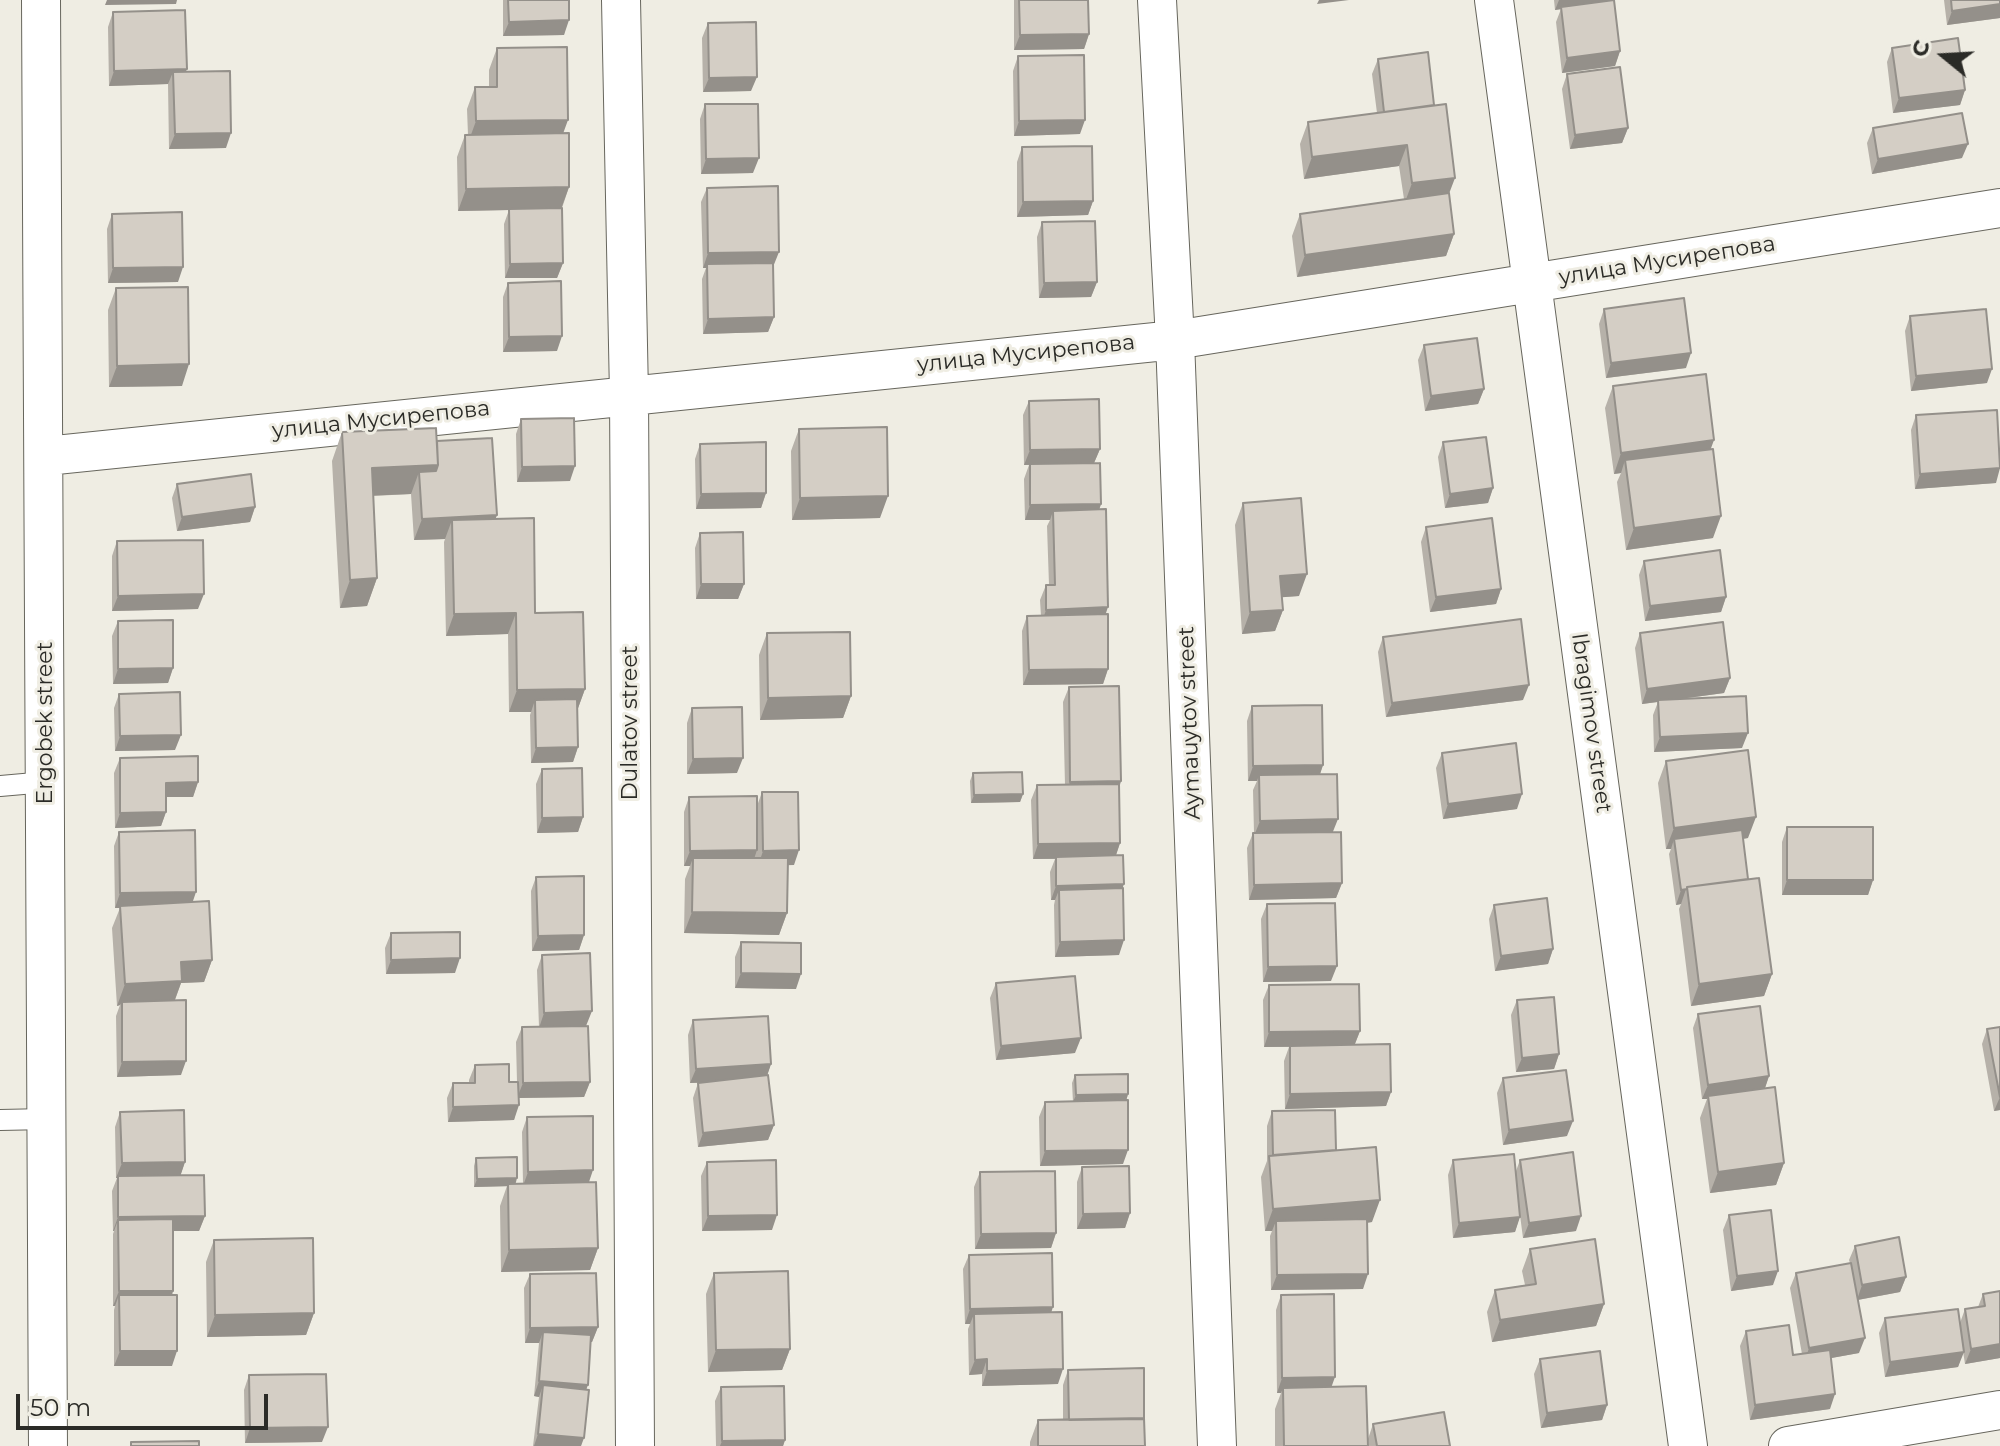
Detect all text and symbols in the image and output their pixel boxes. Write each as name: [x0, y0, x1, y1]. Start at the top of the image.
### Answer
north arrow: [1904, 16, 1984, 96]
text: С: [1905, 37, 1936, 60]
street label: улица Мусирепова: [1557, 231, 1777, 291]
street label: улица Мусирепова: [916, 329, 1136, 379]
street label: улица Мусирепова: [271, 395, 491, 445]
street label: Aymauytov street: [1173, 626, 1207, 820]
street label: Ibragimov street: [1565, 631, 1617, 815]
street label: Ergobek street: [33, 642, 59, 804]
street label: Dulatov street: [618, 645, 644, 801]
scale bar: [20, 1378, 272, 1428]
text: 50 m: [30, 1393, 91, 1422]

